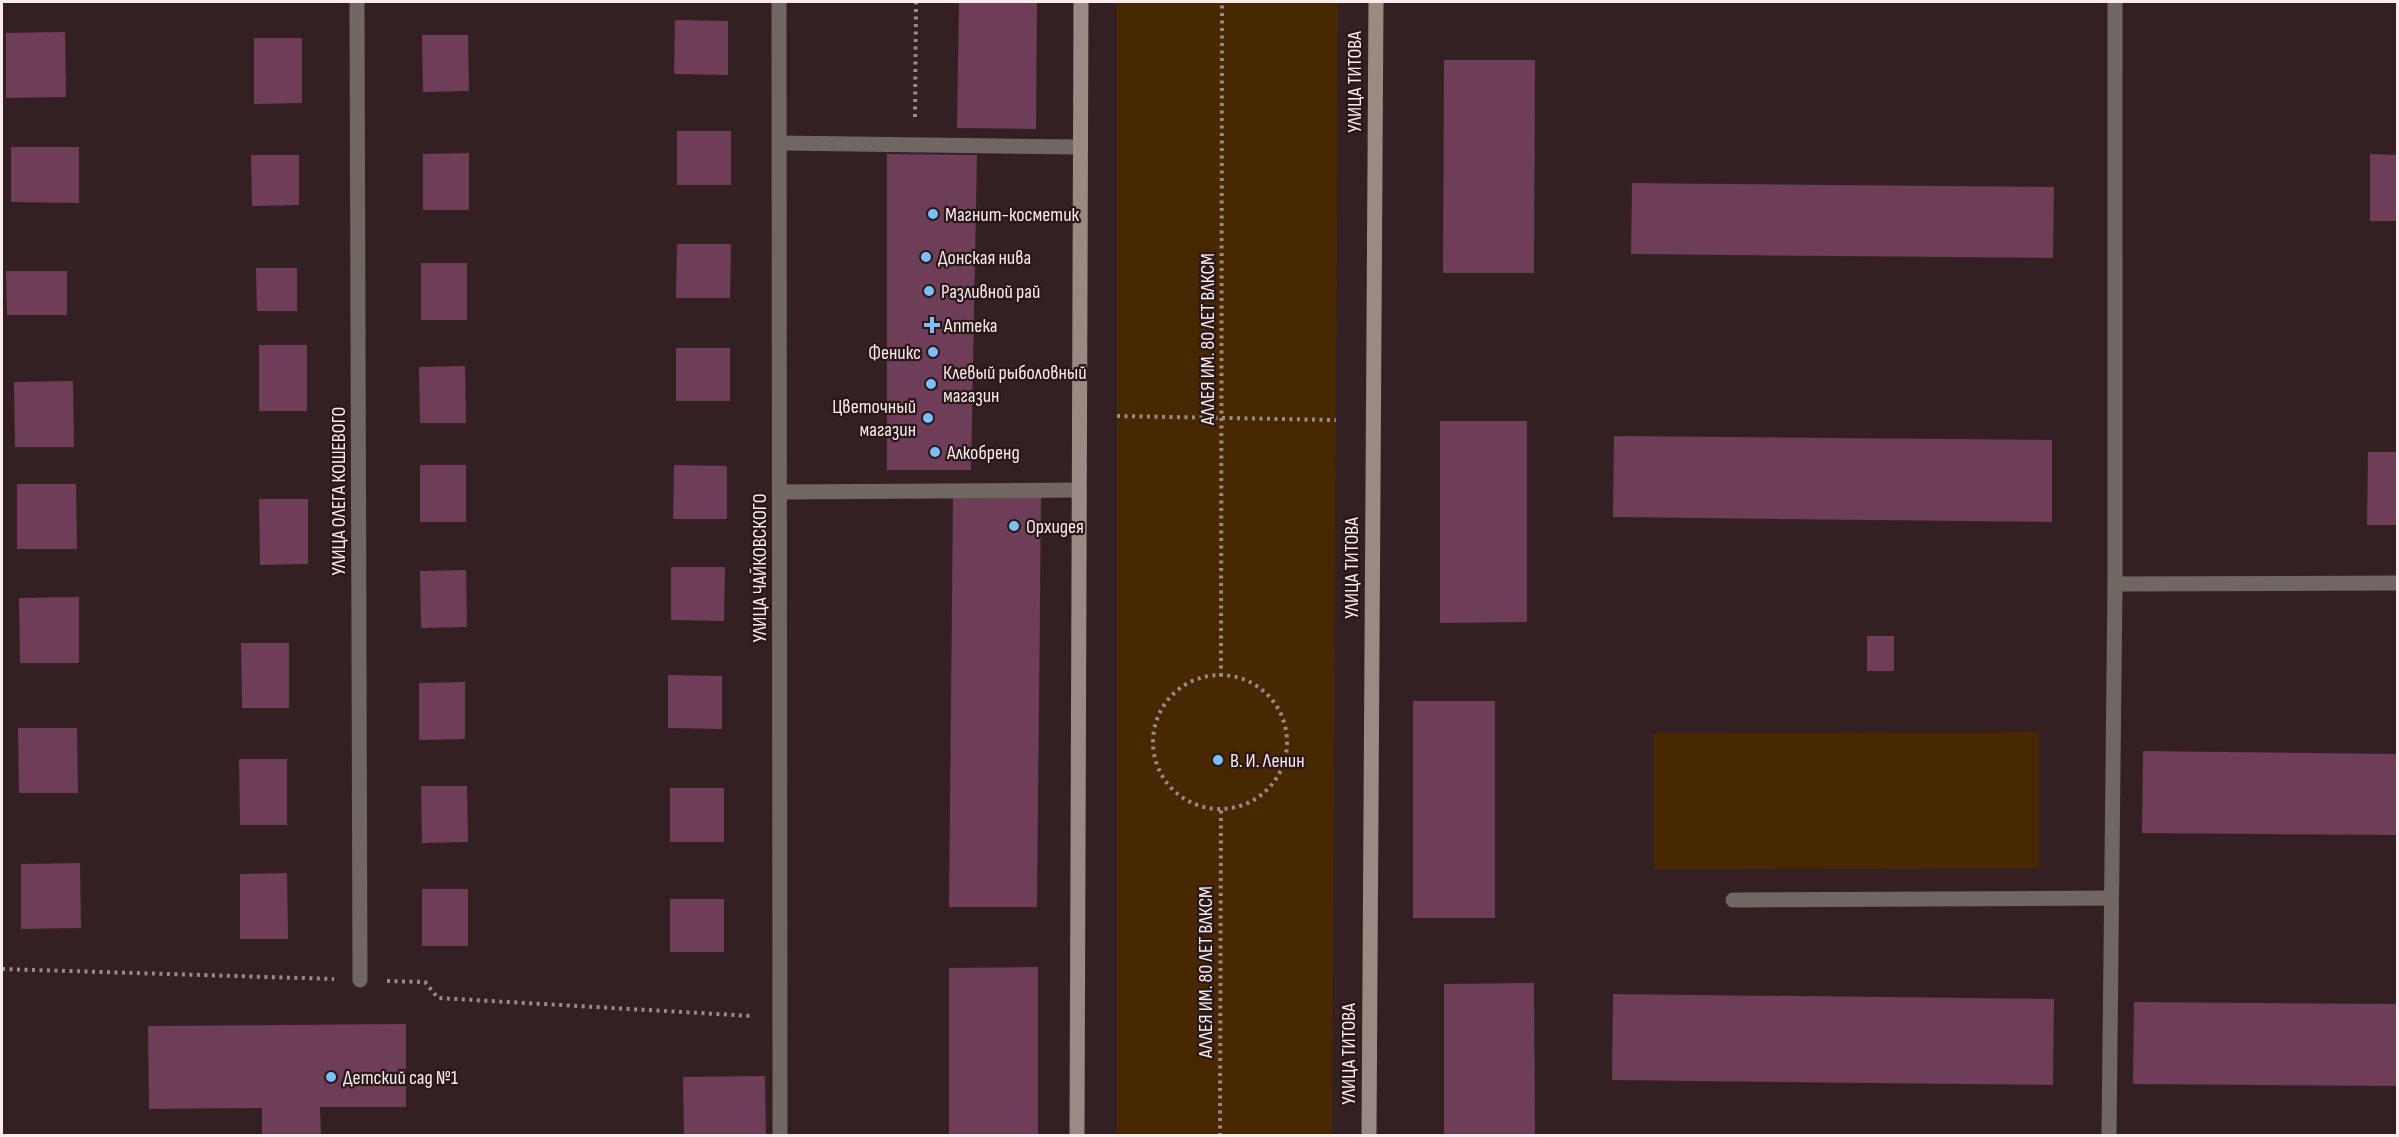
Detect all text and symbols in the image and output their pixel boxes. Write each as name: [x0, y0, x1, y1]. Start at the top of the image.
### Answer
street label: УЛИЦА ТИТОВА: [1343, 31, 1367, 133]
place label: Магнит-косметик: [945, 203, 1080, 227]
marker: Магнит-косметик: [926, 207, 940, 221]
place label: Донская нива: [938, 246, 1031, 270]
marker: Донская нива: [919, 250, 933, 264]
street label: АЛЛЕЯ ИМ. 80 ЛЕТ ВЛКСМ: [1196, 253, 1220, 426]
place label: Разливной рай: [941, 280, 1040, 304]
marker: Разливной рай: [922, 284, 936, 298]
place label: Аптека: [943, 314, 998, 338]
marker: Аптека: [925, 318, 939, 332]
place label: Феникс: [868, 341, 921, 365]
marker: Феникс: [926, 345, 940, 359]
place label: Клевый рыболовный магазин: [943, 361, 1087, 408]
marker: Клевый рыболовный магазин: [924, 377, 938, 391]
place label: Цветочный магазин: [832, 395, 916, 442]
street label: УЛИЦА ОЛЕГА КОШЕВОГО: [327, 407, 351, 575]
marker: Цветочный магазин: [921, 411, 935, 425]
place label: Алкобренд: [946, 441, 1020, 465]
marker: Алкобренд: [928, 445, 942, 459]
street label: УЛИЦА ЧАЙКОВСКОГО: [748, 493, 772, 643]
place label: Орхидея: [1026, 515, 1084, 539]
street label: УЛИЦА ТИТОВА: [1340, 517, 1364, 619]
marker: Орхидея: [1007, 519, 1021, 533]
place label: В. И. Ленин: [1230, 749, 1305, 773]
marker: В. И. Ленин: [1211, 753, 1225, 767]
street label: АЛЛЕЯ ИМ. 80 ЛЕТ ВЛКСМ: [1194, 886, 1218, 1059]
street label: УЛИЦА ТИТОВА: [1337, 1003, 1361, 1105]
place label: Детский сад №1: [343, 1066, 458, 1090]
marker: Детский сад №1: [324, 1070, 338, 1084]

